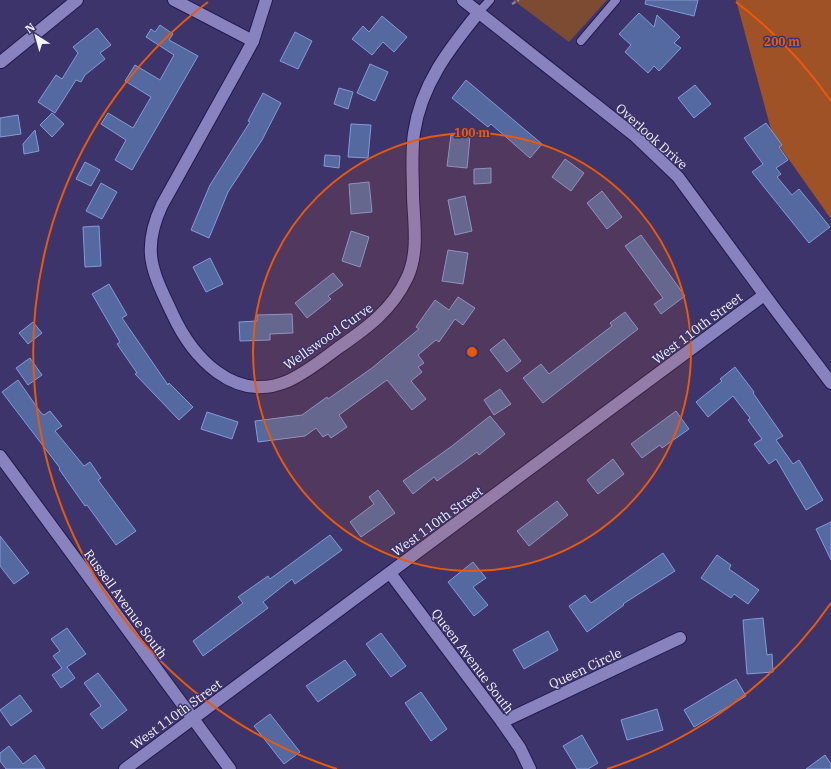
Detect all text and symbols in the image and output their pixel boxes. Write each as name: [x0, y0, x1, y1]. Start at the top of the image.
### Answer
north arrow: [16, 16, 56, 56]
text: N: [22, 20, 38, 36]
text: 200 m: [764, 34, 800, 49]
street label: Overlook Drive: [612, 100, 691, 173]
text: 100 m: [454, 125, 490, 140]
street label: West 110th Street: [649, 289, 746, 368]
street label: Wellswood Curve: [280, 299, 376, 374]
centre of rings: [465, 345, 479, 359]
street label: West 110th Street: [388, 482, 486, 560]
street label: Russell Avenue South: [80, 546, 171, 663]
street label: Queen Avenue South: [428, 605, 518, 717]
street label: Queen Circle: [546, 644, 624, 693]
street label: West 110th Street: [127, 675, 225, 753]

